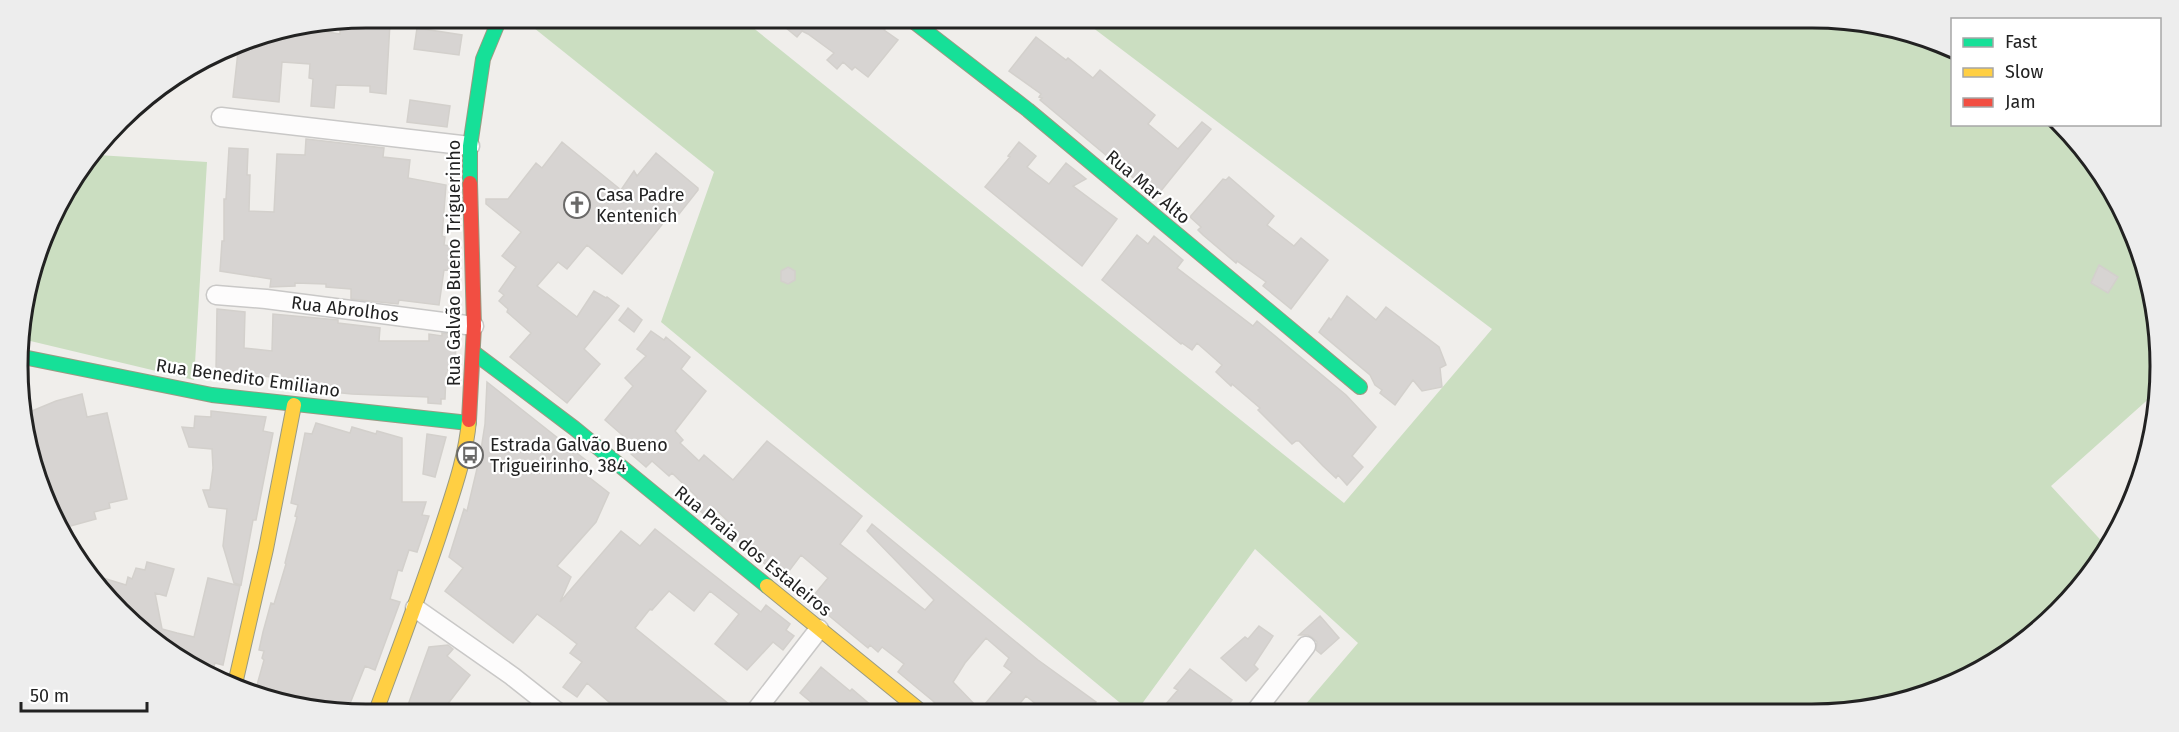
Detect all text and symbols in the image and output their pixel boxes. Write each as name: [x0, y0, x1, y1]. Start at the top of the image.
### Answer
legend: [1951, 18, 2161, 126]
text: Fast: [2005, 31, 2038, 53]
text: Slow: [2005, 61, 2044, 83]
text: Jam: [2005, 91, 2036, 113]
street label: Rua Galvão Bueno Triguerinho: [443, 140, 465, 386]
street label: Rua Mar Alto: [1101, 145, 1195, 229]
place label: Casa Padre Kentenich: [596, 184, 685, 227]
church icon: Casa Padre Kentenich: [562, 190, 592, 220]
street label: Rua Abrolhos: [290, 291, 400, 327]
street label: Rua Benedito Emiliano: [155, 354, 341, 402]
place label: Estrada Galvão Bueno Trigueirinho, 384: [490, 434, 668, 477]
bus stop icon: Estrada Galvão Bueno Trigueirinho, 384: [455, 440, 485, 470]
street label: Rua Praia dos Estaleiros: [670, 481, 836, 621]
scale bar: [21, 675, 147, 713]
text: 50 m: [30, 685, 69, 707]

